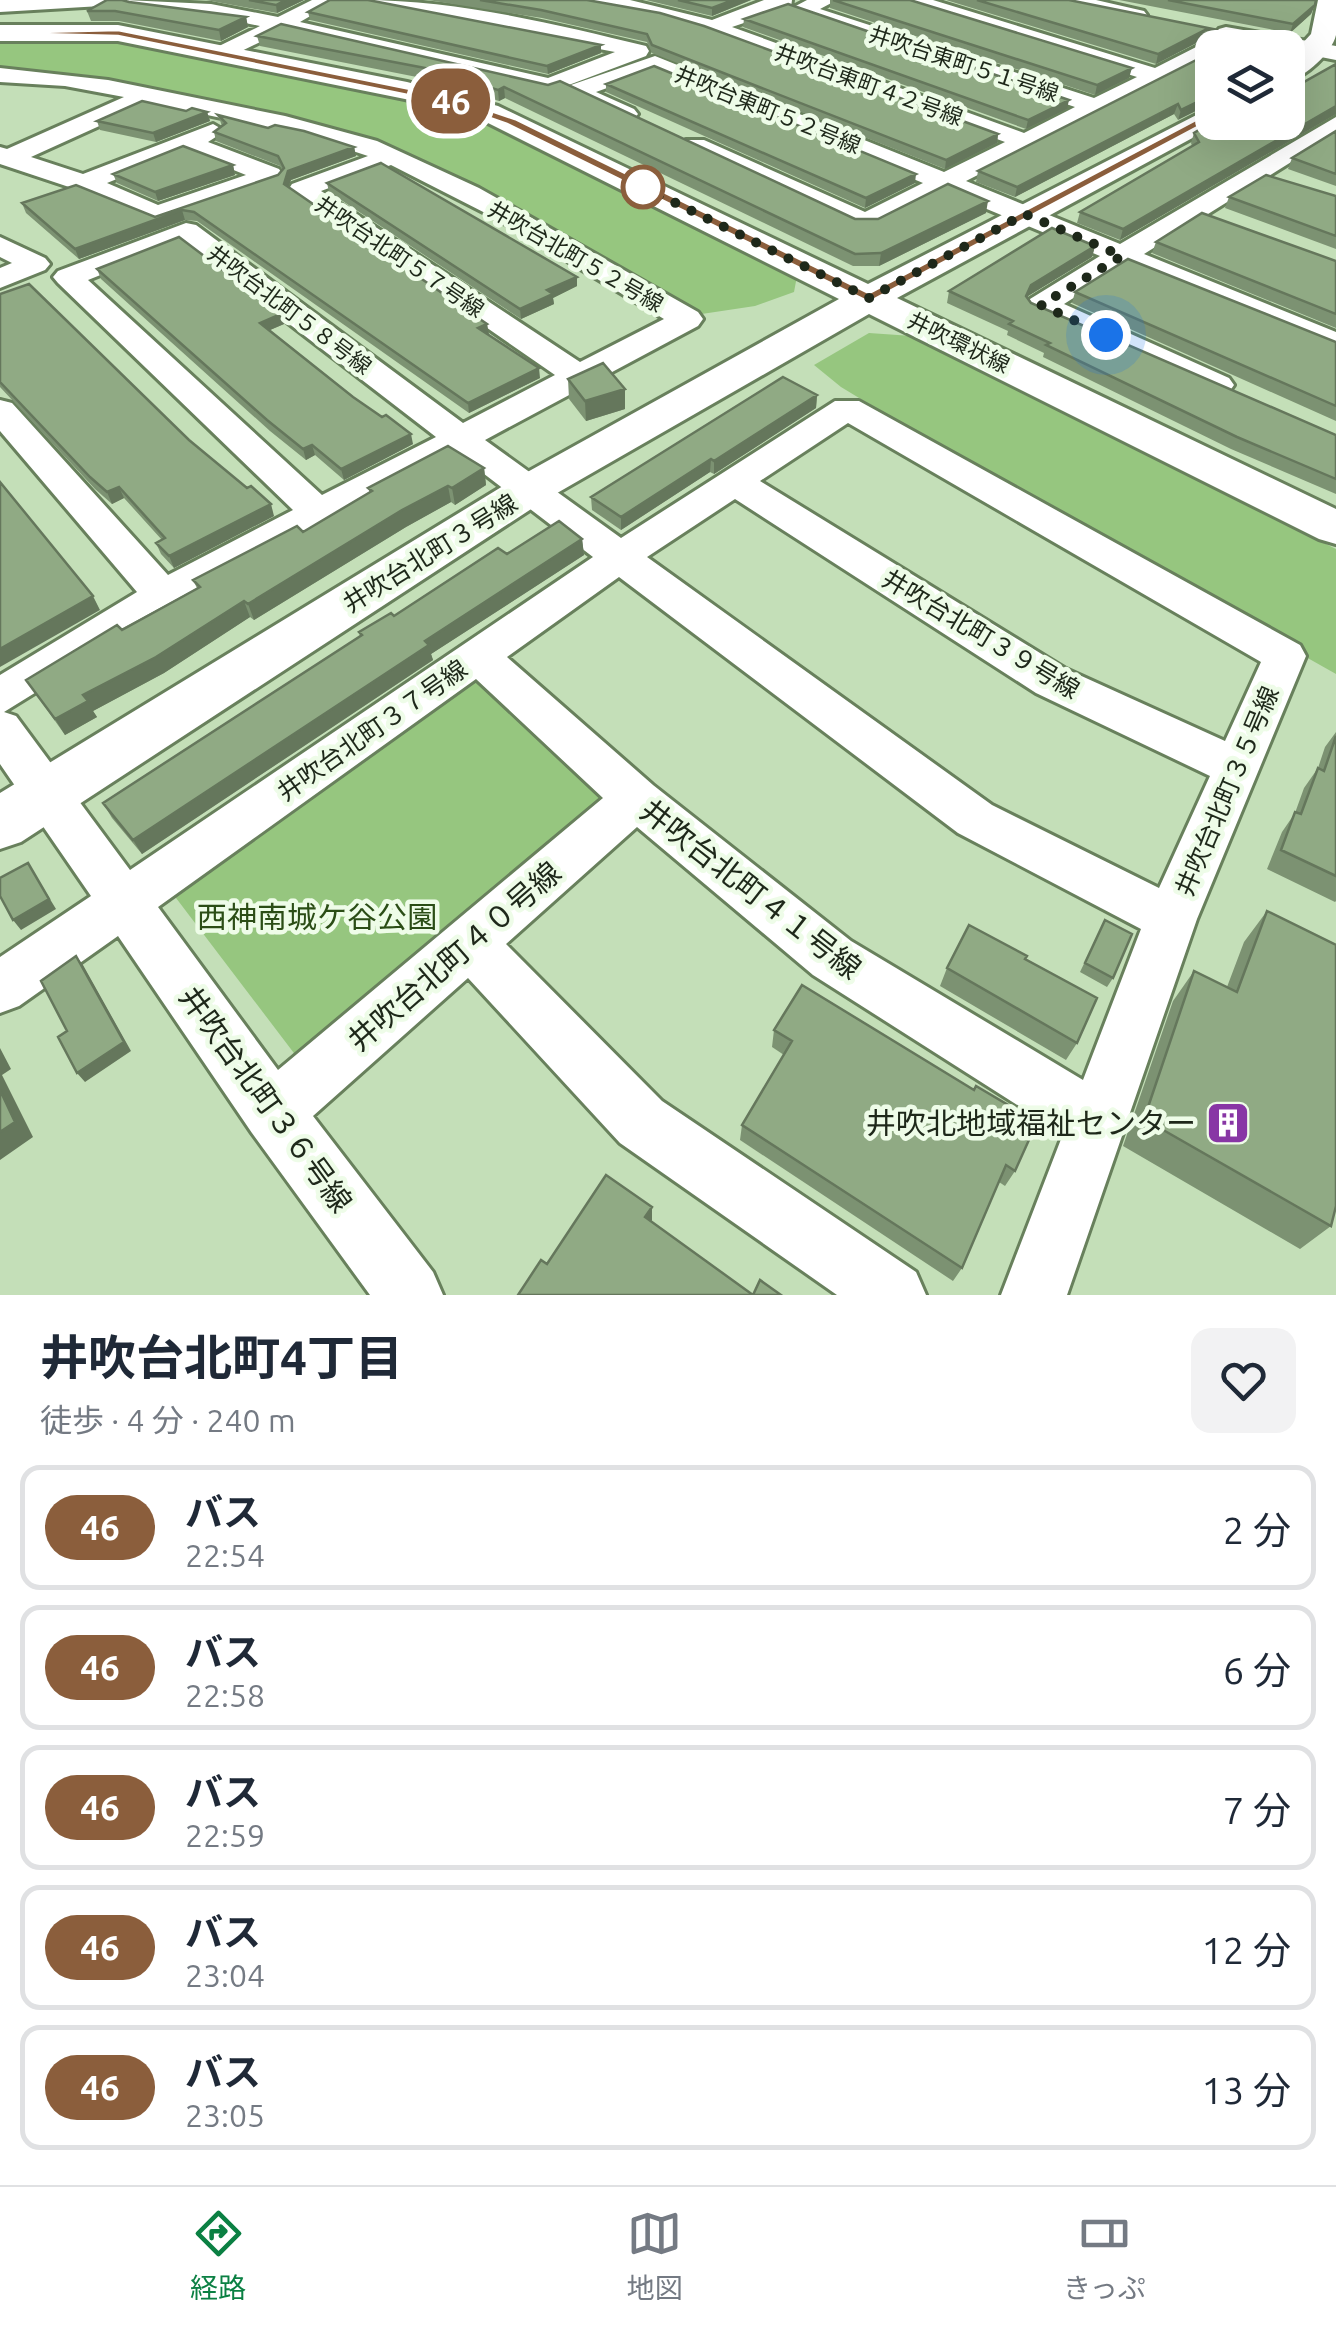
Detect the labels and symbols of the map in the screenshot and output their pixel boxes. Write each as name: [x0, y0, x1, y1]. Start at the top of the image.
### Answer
street label: 井吹台東町５１号線: [866, 21, 1062, 105]
street label: 井吹台東町４２号線: [772, 38, 966, 130]
street label: 井吹台東町５２号線: [672, 60, 864, 158]
line badge: 46: [406, 68, 496, 134]
unlabelled marker: [622, 166, 664, 208]
street label: 井吹台北町５７号線: [311, 190, 489, 322]
street label: 井吹台北町５２号線: [484, 196, 668, 316]
street label: 井吹台北町５８号線: [203, 239, 377, 379]
street label: 井吹環状線: [904, 307, 1014, 377]
your location: [1081, 310, 1131, 360]
street label: 井吹台北町３号線: [338, 488, 522, 618]
street label: 井吹台北町３９号線: [877, 564, 1085, 704]
street label: 井吹台北町３７号線: [272, 654, 472, 806]
street label: 井吹台北町３５号線: [1170, 682, 1284, 900]
street label: 井吹台北町４１号線: [634, 792, 868, 986]
street label: 井吹台北町４０号線: [341, 855, 567, 1057]
park label: 西神南城ケ谷公園: [197, 900, 437, 934]
street label: 井吹台北町３６号線: [173, 980, 359, 1218]
building icon: 井吹北地域福祉センター: [1205, 1100, 1251, 1146]
place label: 井吹北地域福祉センター: [866, 1106, 1196, 1140]

